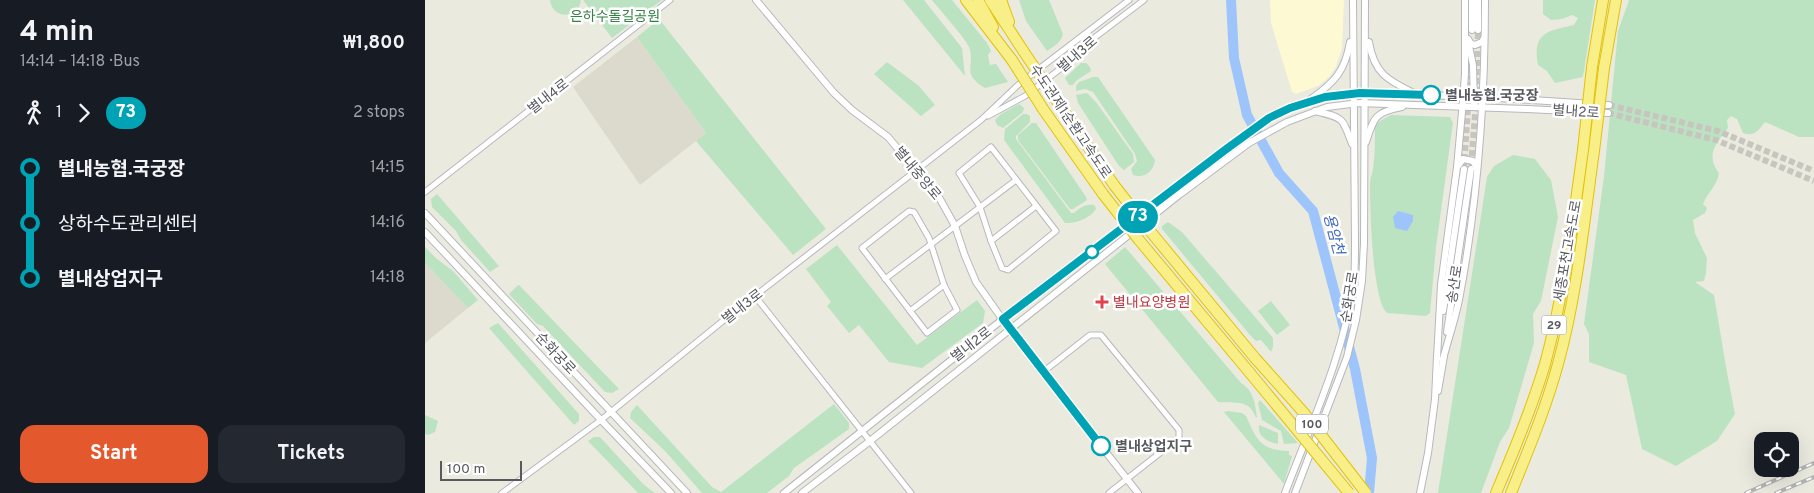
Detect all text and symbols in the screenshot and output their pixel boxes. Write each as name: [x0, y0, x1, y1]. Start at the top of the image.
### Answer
park label: 은하수돌길공원: [570, 9, 660, 26]
text: 4 min: [20, 15, 94, 51]
text: ₩1,800: [343, 31, 405, 55]
street label: 별내3로: [1055, 33, 1101, 77]
text: 14:14 – 14:18 · Bus: [20, 52, 140, 72]
street label: 수도권제1순환고속도로: [1025, 61, 1115, 182]
street label: 별내4로: [525, 76, 573, 118]
marker: 별내농협.국궁장: [1421, 85, 1441, 105]
place label: 별내농협.국궁장: [1445, 88, 1539, 105]
icon: walk: [20, 99, 48, 127]
icon: forward: [70, 99, 98, 127]
text: 73: [116, 101, 136, 124]
street label: 별내2로: [1552, 102, 1600, 123]
text: 1: [56, 103, 62, 123]
text: 2 stops: [353, 103, 405, 123]
street label: 별내중앙로: [890, 144, 944, 204]
text: 별내농협.국궁장: [58, 158, 185, 182]
text: 14:15: [370, 158, 405, 178]
street label: 세종포천고속도로: [1550, 199, 1586, 303]
line badge: 73: [1115, 201, 1161, 233]
text: 73: [1128, 205, 1148, 228]
water label: 용암천: [1318, 212, 1348, 259]
text: 상하수도관리센터: [58, 213, 198, 237]
text: 14:16: [370, 213, 405, 233]
unlabelled marker: [1085, 245, 1099, 259]
street label: 송산로: [1444, 264, 1467, 305]
text: 별내상업지구: [58, 268, 163, 292]
text: 14:18: [370, 268, 405, 288]
street label: 순화궁로: [1338, 270, 1363, 324]
street label: 별내3로: [719, 286, 767, 328]
marker: 별내요양병원: [1095, 295, 1109, 309]
place label: 별내요양병원: [1113, 295, 1190, 312]
road number: 29: [1541, 316, 1567, 334]
street label: 별내2로: [948, 324, 996, 366]
street label: 순화궁로: [531, 329, 579, 379]
road number: 100: [1296, 414, 1328, 434]
button: Start: [20, 425, 208, 483]
button: Tickets: [218, 425, 405, 483]
map controls: [1754, 432, 1799, 477]
button: locate: [1754, 432, 1799, 477]
marker: 별내상업지구: [1091, 436, 1111, 456]
place label: 별내상업지구: [1115, 439, 1192, 456]
scale bar: [440, 458, 523, 481]
text: 100 m: [447, 461, 485, 478]

